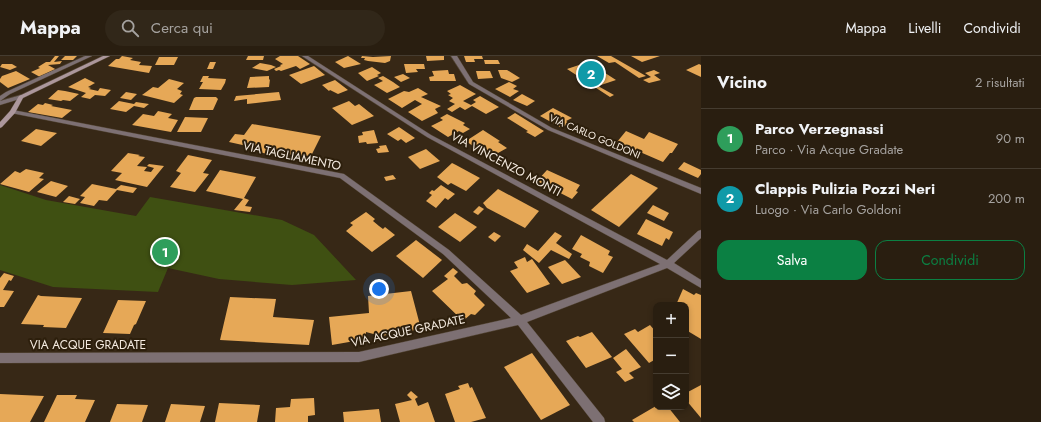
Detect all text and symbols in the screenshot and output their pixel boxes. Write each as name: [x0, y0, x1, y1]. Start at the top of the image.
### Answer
search box: [105, 10, 385, 46]
text: Mappa: [20, 14, 81, 41]
icon: search: [119, 17, 141, 39]
text: Cerca qui: [151, 17, 213, 39]
text: Mappa: [845, 18, 886, 38]
text: Livelli: [908, 18, 941, 38]
text: Condividi: [963, 18, 1021, 38]
pin: 2: [578, 59, 604, 89]
text: Vicino: [717, 70, 767, 94]
text: 2 risultati: [975, 73, 1025, 92]
street label: VIA CARLO GOLDONI: [547, 110, 643, 162]
text: Parco Verzegnassi: [755, 118, 884, 140]
street label: VIA VINCENZO MONTI: [448, 127, 564, 201]
text: 1: [727, 129, 733, 148]
text: 90 m: [996, 129, 1025, 148]
street label: VIA TAGLIAMENTO: [241, 137, 343, 175]
text: Parco · Via Acque Gradate: [755, 140, 903, 159]
text: Clappis Pulizia Pozzi Neri: [755, 178, 935, 200]
text: 2: [726, 189, 734, 208]
text: 200 m: [988, 189, 1025, 208]
text: Luogo · Via Carlo Goldoni: [755, 200, 901, 219]
pin: 1: [152, 237, 178, 267]
button: Salva: [717, 240, 867, 280]
button: Condividi: [875, 240, 1025, 280]
your location: [369, 279, 389, 299]
map controls: [653, 302, 689, 410]
button: +: [653, 302, 689, 338]
street label: VIA ACQUE GRADATE: [349, 310, 467, 352]
street label: VIA ACQUE GRADATE: [30, 336, 146, 354]
button: −: [653, 338, 689, 374]
button: layers: [653, 374, 689, 410]

